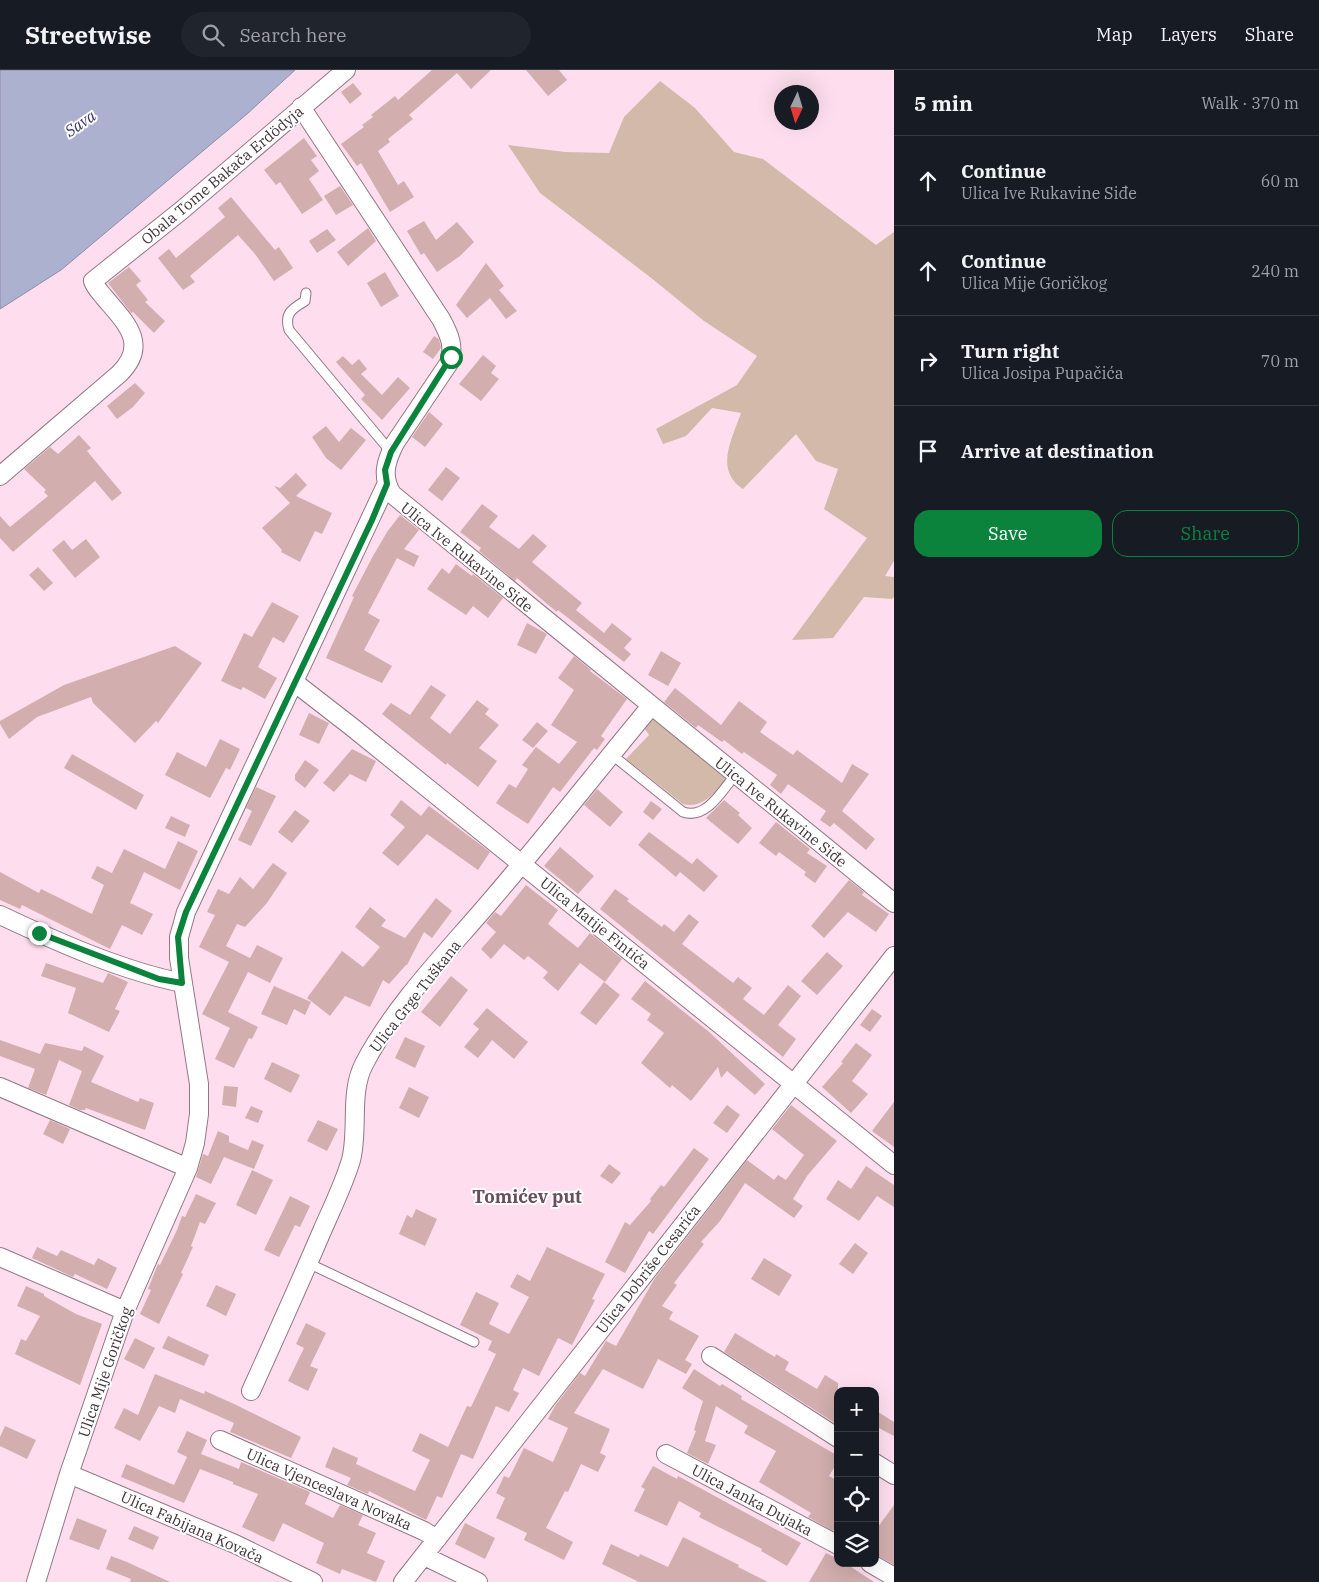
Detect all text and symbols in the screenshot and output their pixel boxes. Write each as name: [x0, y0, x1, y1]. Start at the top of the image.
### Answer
search box: [181, 12, 531, 57]
text: Streetwise: [25, 19, 151, 51]
icon: search: [199, 21, 227, 49]
text: Search here: [239, 23, 346, 47]
text: Map: [1096, 23, 1133, 46]
text: Layers: [1161, 23, 1217, 46]
text: Share: [1245, 23, 1294, 46]
north arrow: [774, 85, 819, 130]
text: 5 min: [914, 89, 973, 117]
text: Walk · 370 m: [1201, 93, 1299, 113]
street label: Obala Tome Bakača Erdödyja: [137, 102, 307, 248]
water label: Sava: [60, 105, 100, 141]
text: Continue: [961, 159, 1046, 183]
icon: ahead: [914, 167, 942, 195]
text: 60 m: [1261, 171, 1299, 191]
text: Ulica Ive Rukavine Siđe: [961, 183, 1137, 203]
text: Continue: [961, 249, 1046, 273]
icon: ahead: [914, 257, 942, 285]
text: 240 m: [1251, 261, 1299, 281]
text: Ulica Mije Goričkog: [961, 273, 1107, 293]
text: Turn right: [961, 339, 1059, 363]
route start: [440, 346, 463, 369]
icon: right: [914, 347, 942, 375]
text: 70 m: [1261, 351, 1299, 371]
text: Ulica Josipa Pupačića: [961, 363, 1124, 383]
icon: arrive: [914, 437, 942, 465]
text: Arrive at destination: [961, 439, 1154, 463]
street label: Ulica Ive Rukavine Siđe: [397, 498, 537, 616]
button: Save: [914, 510, 1102, 557]
button: Share: [1112, 510, 1299, 557]
street label: Ulica Ive Rukavine Siđe: [711, 753, 851, 871]
street label: Ulica Matije Fintića: [536, 873, 654, 973]
route end: [28, 922, 51, 945]
street label: Ulica Grge Tuškana: [365, 936, 465, 1056]
district label: Tomićev put: [472, 1185, 582, 1208]
street label: Ulica Dobriše Cesarića: [592, 1201, 704, 1337]
street label: Ulica Mije Goričkog: [74, 1304, 136, 1440]
map controls: [834, 1387, 879, 1567]
button: +: [834, 1387, 879, 1432]
button: −: [834, 1432, 879, 1477]
street label: Ulica Vjenceslava Novaka: [243, 1444, 415, 1534]
street label: Ulica Janka Dujaka: [688, 1460, 816, 1540]
button: locate: [834, 1477, 879, 1522]
street label: Ulica Fabijana Kovača: [118, 1487, 266, 1567]
button: layers: [834, 1522, 879, 1567]

